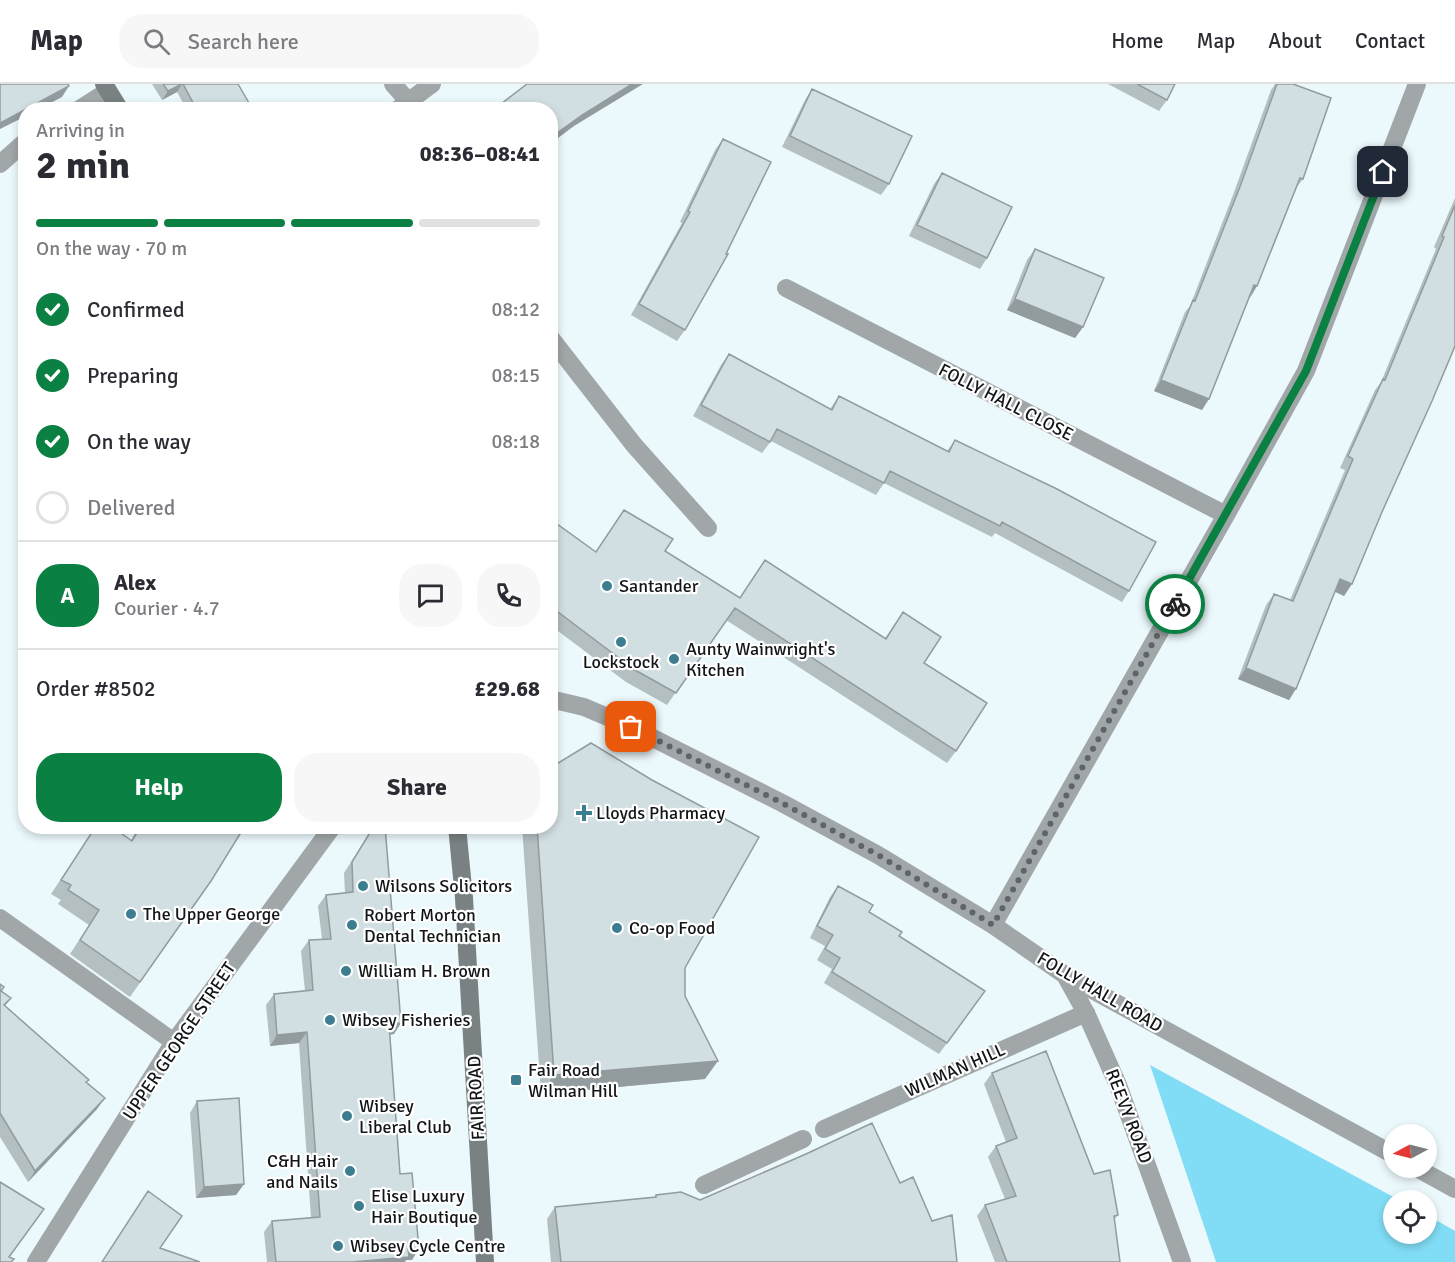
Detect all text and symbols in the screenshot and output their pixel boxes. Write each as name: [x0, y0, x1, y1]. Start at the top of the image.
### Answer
search box: [119, 14, 539, 68]
text: Map: [30, 24, 83, 58]
icon: search: [140, 25, 173, 58]
text: Search here: [188, 28, 299, 55]
text: Home: [1111, 28, 1164, 54]
text: Map: [1197, 28, 1235, 54]
text: About: [1268, 28, 1322, 54]
text: Contact: [1355, 28, 1425, 54]
text: Arriving in: [36, 118, 125, 143]
text: 08:36–08:41: [420, 140, 540, 167]
text: 2 min: [36, 141, 130, 189]
pin: [1357, 146, 1408, 197]
icon: home: [1366, 155, 1399, 188]
text: On the way · 70 m: [36, 236, 187, 261]
icon: check: [36, 293, 69, 326]
text: Confirmed: [87, 296, 185, 323]
text: 08:12: [491, 297, 540, 322]
icon: check: [36, 359, 69, 392]
street label: FOLLY HALL CLOSE: [935, 359, 1077, 445]
text: Preparing: [87, 362, 179, 389]
text: 08:15: [491, 363, 540, 388]
icon: check: [36, 425, 69, 458]
text: On the way: [87, 428, 191, 455]
text: 08:18: [491, 429, 540, 454]
text: Delivered: [87, 494, 175, 521]
button: chat: [399, 564, 462, 627]
button: phone: [477, 564, 540, 627]
text: Alex: [114, 569, 156, 596]
courier: [1145, 574, 1205, 634]
place label: Santander: [619, 575, 699, 597]
marker: Santander: [600, 579, 614, 593]
text: A: [60, 582, 75, 609]
icon: bike: [1159, 588, 1192, 621]
text: Courier · 4.7: [114, 596, 220, 621]
marker: Lockstock: [614, 635, 628, 649]
place label: Aunty Wainwright's Kitchen: [686, 638, 836, 681]
place label: Lockstock: [583, 651, 659, 673]
marker: Aunty Wainwright's Kitchen: [667, 652, 681, 666]
text: Order #8502: [36, 675, 156, 702]
text: £29.68: [474, 675, 540, 702]
pin: [605, 701, 656, 752]
icon: bag: [614, 710, 647, 743]
button: Help: [36, 753, 282, 822]
button: Share: [294, 753, 540, 822]
place label: Lloyds Pharmacy: [596, 802, 726, 824]
marker: Lloyds Pharmacy: [577, 806, 591, 820]
place label: Wilsons Solicitors: [375, 875, 512, 897]
marker: Wilsons Solicitors: [356, 879, 370, 893]
place label: The Upper George: [143, 903, 280, 925]
place label: Robert Morton Dental Technician: [364, 904, 501, 947]
marker: The Upper George: [124, 907, 138, 921]
place label: Co-op Food: [629, 917, 715, 939]
marker: Robert Morton Dental Technician: [345, 918, 359, 932]
marker: Co-op Food: [610, 921, 624, 935]
street label: FOLLY HALL ROAD: [1033, 947, 1167, 1037]
street label: UPPER GEORGE STREET: [118, 958, 240, 1124]
place label: William H. Brown: [358, 960, 491, 982]
marker: William H. Brown: [339, 964, 353, 978]
place label: Wibsey Fisheries: [342, 1009, 470, 1031]
marker: Wibsey Fisheries: [323, 1013, 337, 1027]
street label: WILMAN HILL: [901, 1038, 1009, 1102]
street label: FAIR ROAD: [463, 1055, 489, 1141]
place label: Fair Road Wilman Hill: [528, 1059, 618, 1102]
street label: REEVY ROAD: [1101, 1066, 1157, 1166]
marker: Fair Road Wilman Hill: [509, 1073, 523, 1087]
place label: Wibsey Liberal Club: [359, 1095, 452, 1138]
marker: Wibsey Liberal Club: [340, 1109, 354, 1123]
north arrow: [1383, 1124, 1437, 1178]
map controls: [1383, 1124, 1437, 1244]
place label: C&H Hair and Nails: [266, 1150, 338, 1193]
marker: C&H Hair and Nails: [343, 1164, 357, 1178]
place label: Elise Luxury Hair Boutique: [371, 1185, 478, 1228]
button: locate: [1383, 1190, 1437, 1244]
marker: Elise Luxury Hair Boutique: [352, 1199, 366, 1213]
place label: Wibsey Cycle Centre: [350, 1235, 505, 1257]
marker: Wibsey Cycle Centre: [331, 1239, 345, 1253]

